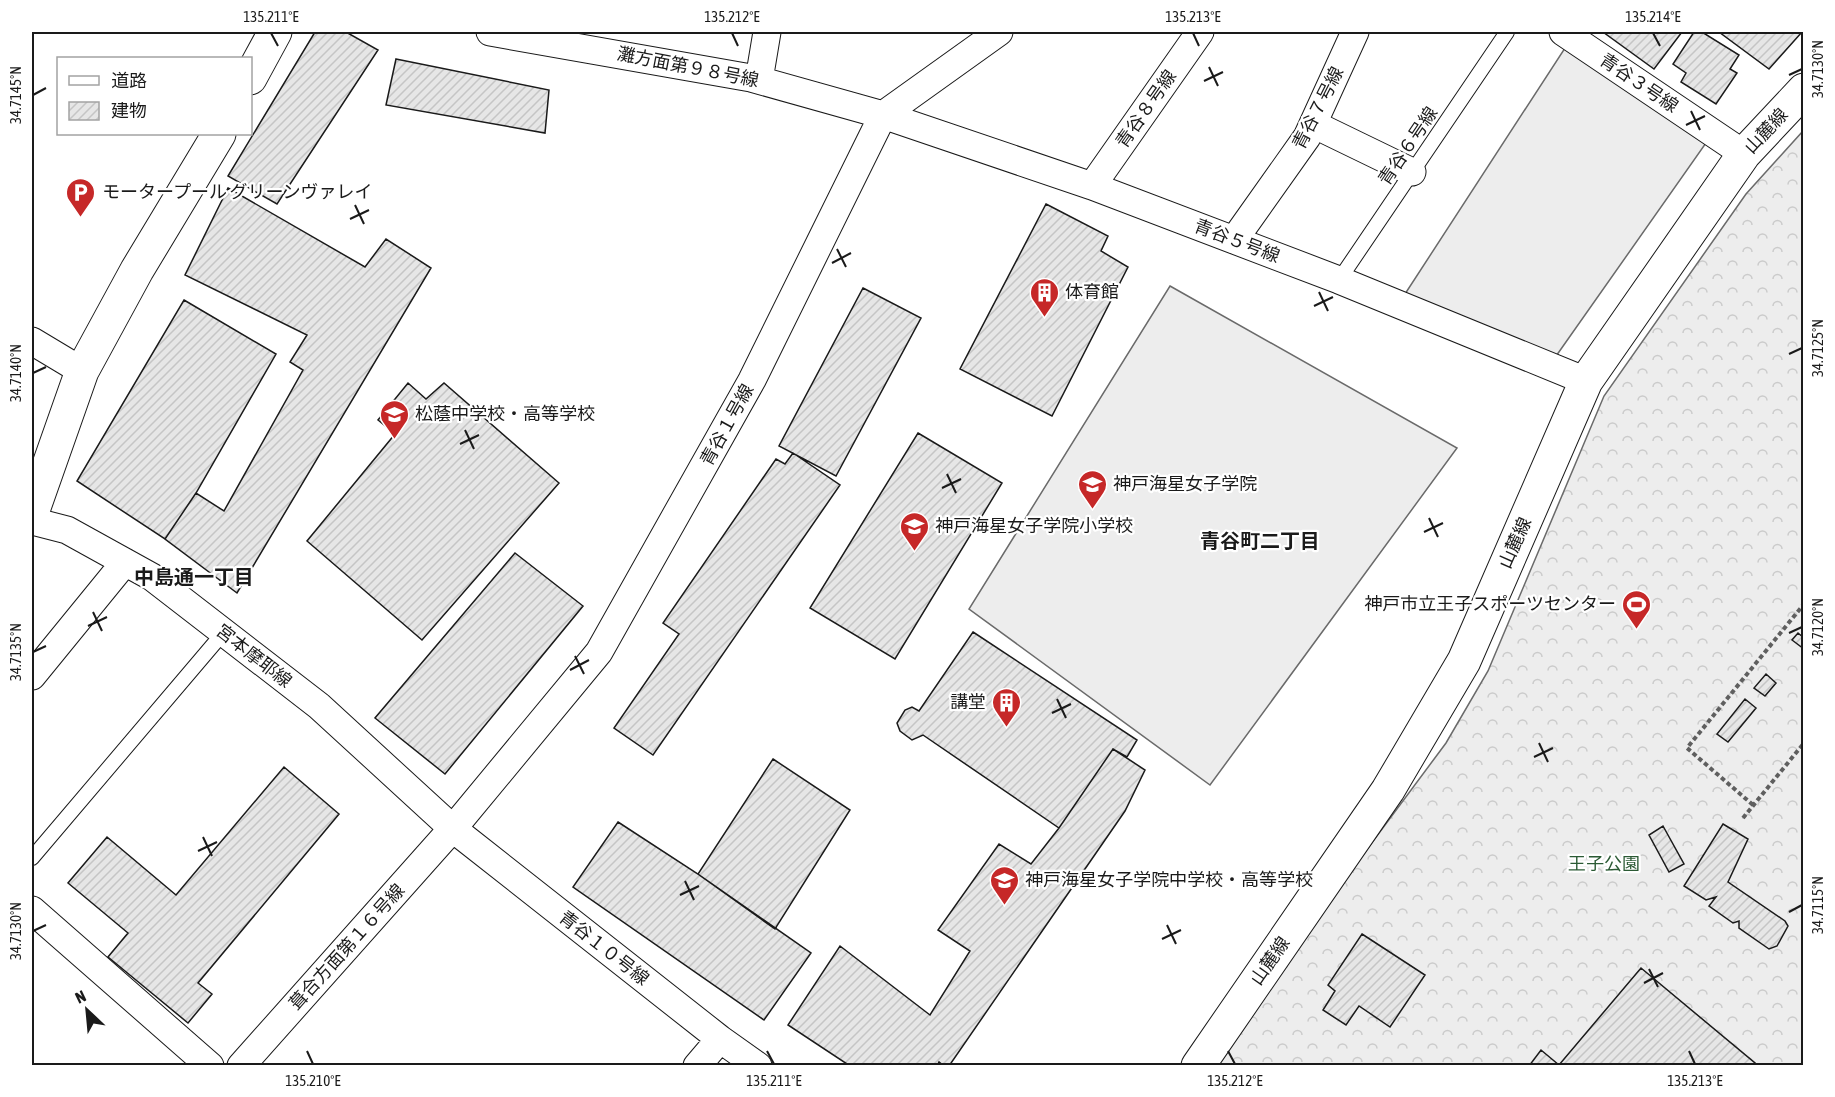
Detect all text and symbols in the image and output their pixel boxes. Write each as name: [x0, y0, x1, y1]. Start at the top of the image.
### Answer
text: 135.211°E: [243, 8, 299, 25]
text: 135.212°E: [704, 8, 760, 25]
text: 135.213°E: [1165, 8, 1221, 25]
text: 135.214°E: [1625, 8, 1681, 25]
text: 34.7130°N: [1809, 40, 1826, 98]
street label: 灘方面第９８号線: [615, 42, 761, 91]
street label: 青谷３号線: [1596, 49, 1682, 116]
legend: [57, 57, 252, 135]
street label: 青谷７号線: [1288, 63, 1347, 153]
text: 34.7145°N: [7, 66, 24, 124]
street label: 青谷８号線: [1111, 66, 1180, 152]
text: 道路: [111, 70, 147, 91]
text: 建物: [111, 100, 147, 121]
street label: 青谷６号線: [1374, 103, 1441, 189]
street label: 山麓線: [1740, 104, 1792, 158]
parking icon: モータープール グリーンヴァレイ: [65, 176, 97, 218]
place label: モータープール グリーンヴァレイ: [102, 181, 372, 202]
street label: 青谷５号線: [1191, 215, 1283, 266]
building icon: 体育館: [1028, 276, 1060, 318]
place label: 体育館: [1065, 281, 1119, 302]
text: 34.7125°N: [1809, 319, 1826, 377]
text: 34.7140°N: [7, 344, 24, 402]
street label: 青谷１号線: [696, 380, 758, 469]
school or university icon: 松蔭中学校・高等学校: [378, 398, 410, 440]
place label: 松蔭中学校・高等学校: [415, 403, 595, 424]
school or university icon: 神戸海星女子学院: [1076, 468, 1108, 510]
place label: 神戸海星女子学院: [1113, 473, 1257, 494]
school or university icon: 神戸海星女子学院小学校: [898, 510, 930, 552]
street label: 山麓線: [1494, 514, 1535, 572]
place label: 神戸海星女子学院小学校: [935, 515, 1133, 536]
district label: 青谷町二丁目: [1200, 529, 1320, 552]
district label: 中島通一丁目: [134, 565, 254, 588]
sports icon: 神戸市立王子スポーツセンター: [1621, 588, 1653, 630]
place label: 神戸市立王子スポーツセンター: [1364, 593, 1616, 614]
text: 34.7120°N: [1809, 598, 1826, 656]
street label: 宮本摩耶線: [212, 620, 296, 692]
text: 34.7135°N: [7, 623, 24, 681]
building icon: 講堂: [991, 686, 1023, 728]
place label: 講堂: [950, 691, 986, 712]
park label: 王子公園: [1568, 853, 1640, 874]
school or university icon: 神戸海星女子学院中学校・高等学校: [988, 864, 1020, 906]
place label: 神戸海星女子学院中学校・高等学校: [1025, 869, 1313, 890]
text: 34.7115°N: [1809, 876, 1826, 934]
street label: 葺合方面第１６号線: [285, 879, 409, 1014]
text: 34.7130°N: [7, 902, 24, 960]
street label: 青谷１０号線: [555, 906, 653, 989]
street label: 山麓線: [1246, 933, 1294, 989]
north arrow: [57, 980, 117, 1040]
text: N: [72, 986, 89, 1007]
text: 135.210°E: [285, 1072, 341, 1089]
text: 135.211°E: [746, 1072, 802, 1089]
text: 135.212°E: [1207, 1072, 1263, 1089]
text: 135.213°E: [1667, 1072, 1723, 1089]

